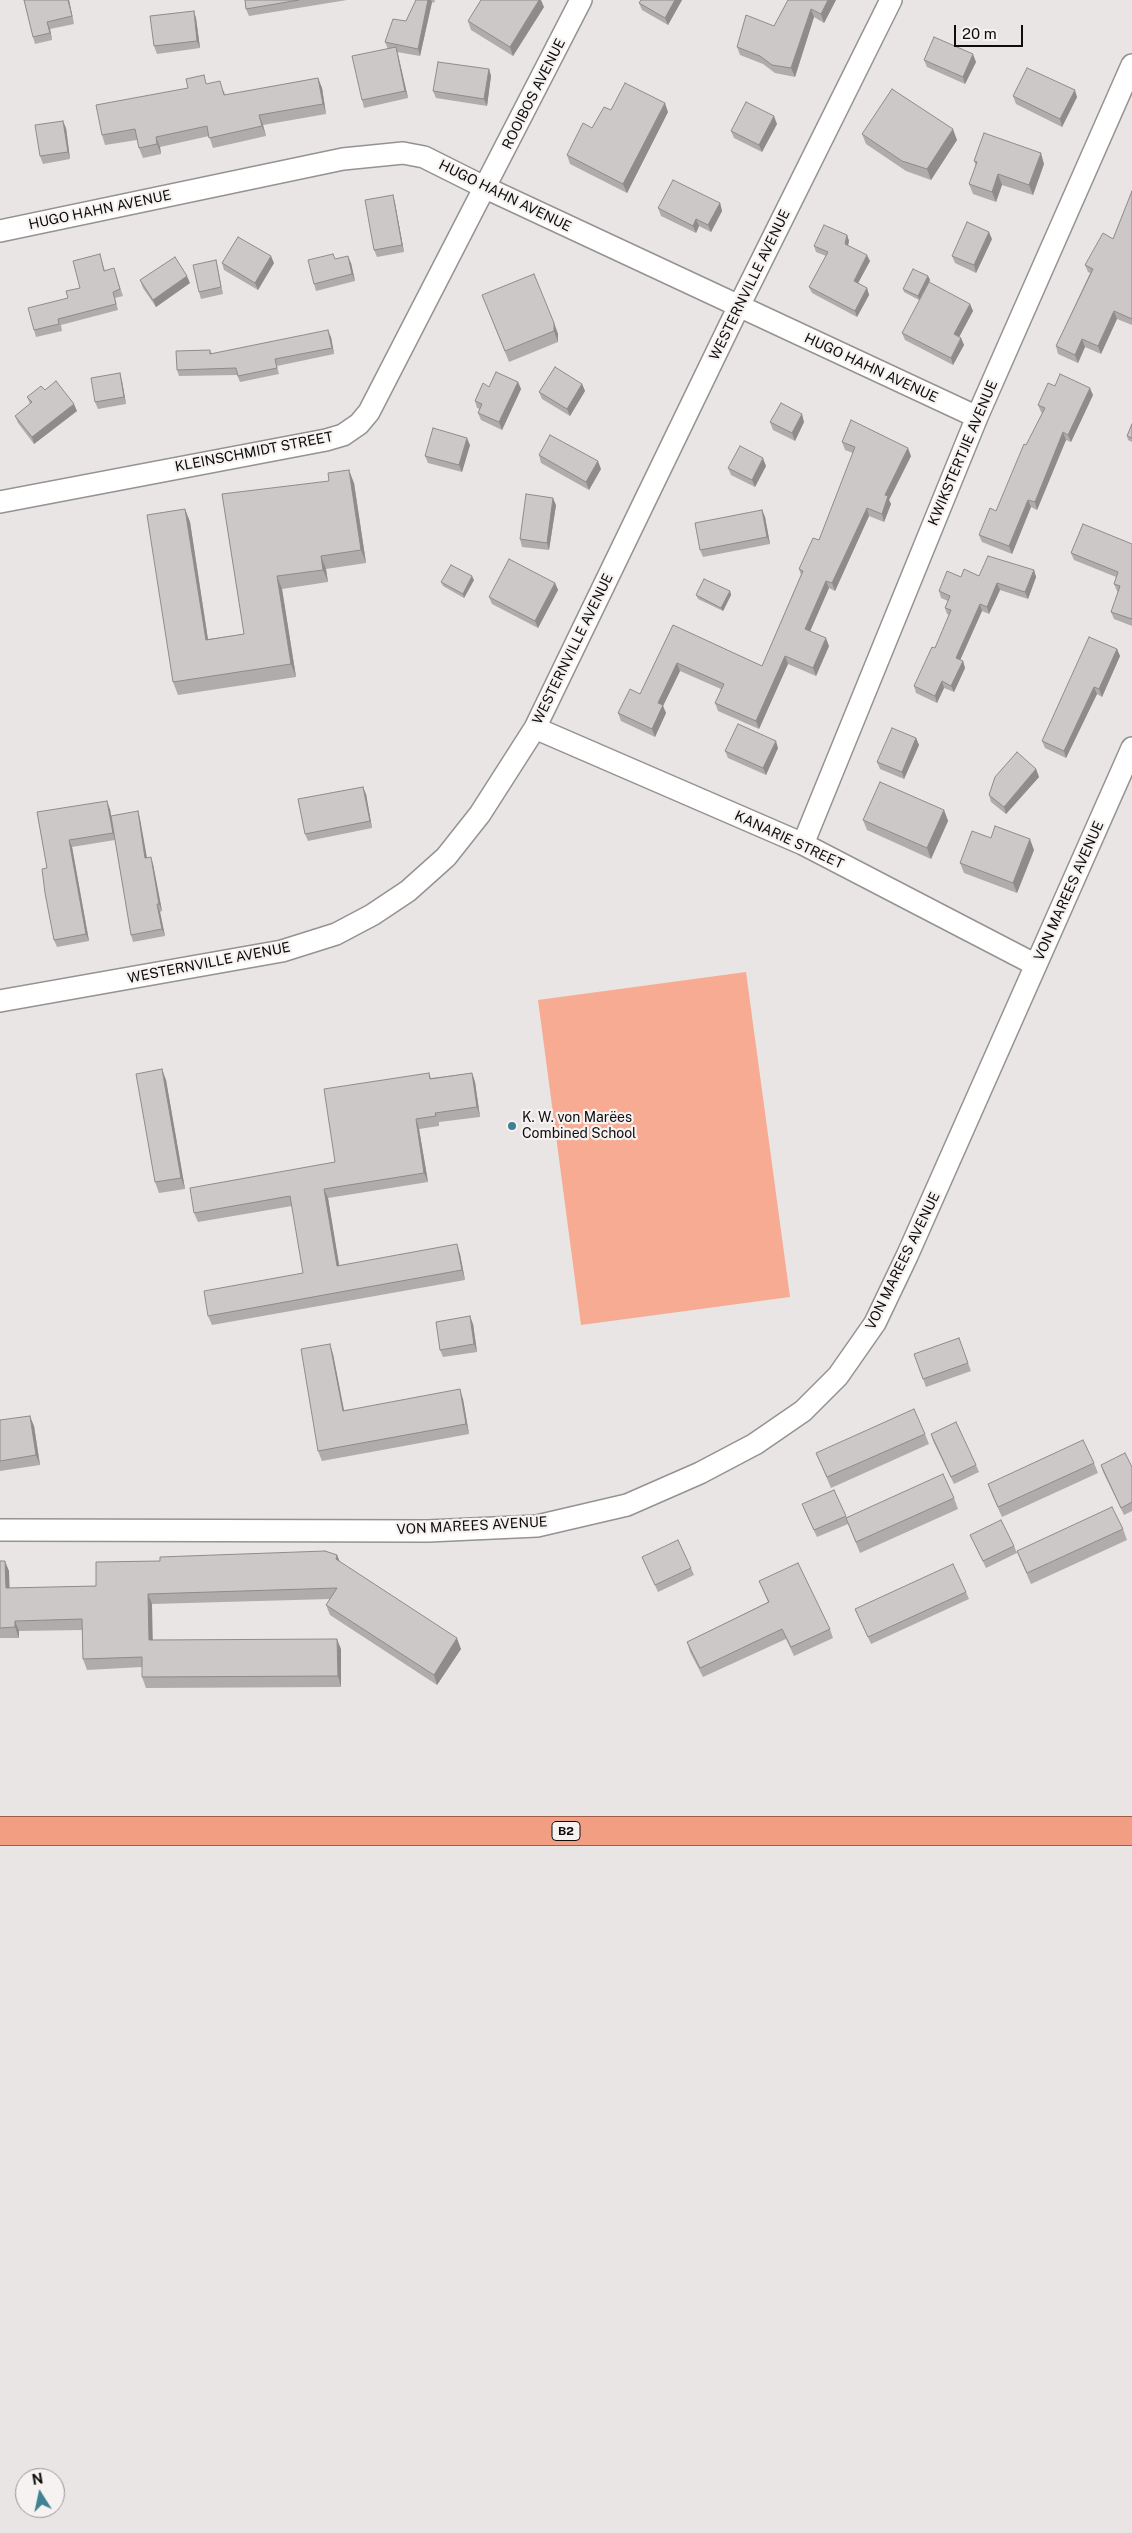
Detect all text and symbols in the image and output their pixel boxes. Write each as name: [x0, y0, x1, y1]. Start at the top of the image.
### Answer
scale bar: [957, 15, 1026, 47]
text: 20 m: [962, 25, 997, 42]
street label: ROOIBOS AVENUE: [499, 36, 569, 152]
street label: HUGO HAHN AVENUE: [436, 157, 574, 235]
street label: HUGO HAHN AVENUE: [27, 187, 173, 233]
street label: WESTERNVILLE AVENUE: [706, 207, 794, 363]
street label: HUGO HAHN AVENUE: [802, 330, 940, 406]
street label: KWIKSTERTJIE AVENUE: [925, 378, 1001, 528]
street label: KLEINSCHMIDT STREET: [173, 428, 335, 476]
street label: WESTERNVILLE AVENUE: [529, 571, 617, 727]
street label: KANARIE STREET: [732, 807, 846, 873]
street label: VON MAREES AVENUE: [1031, 819, 1107, 963]
street label: WESTERNVILLE AVENUE: [126, 939, 292, 987]
place label: K. W. von Marëes Combined School: [522, 1110, 636, 1142]
marker: K. W. von Marëes Combined School: [506, 1120, 518, 1132]
street label: VON MAREES AVENUE: [862, 1189, 944, 1333]
street label: VON MAREES AVENUE: [396, 1514, 548, 1538]
road number: B2: [552, 1822, 580, 1840]
north arrow: [15, 2468, 65, 2518]
text: N: [31, 2470, 44, 2488]

